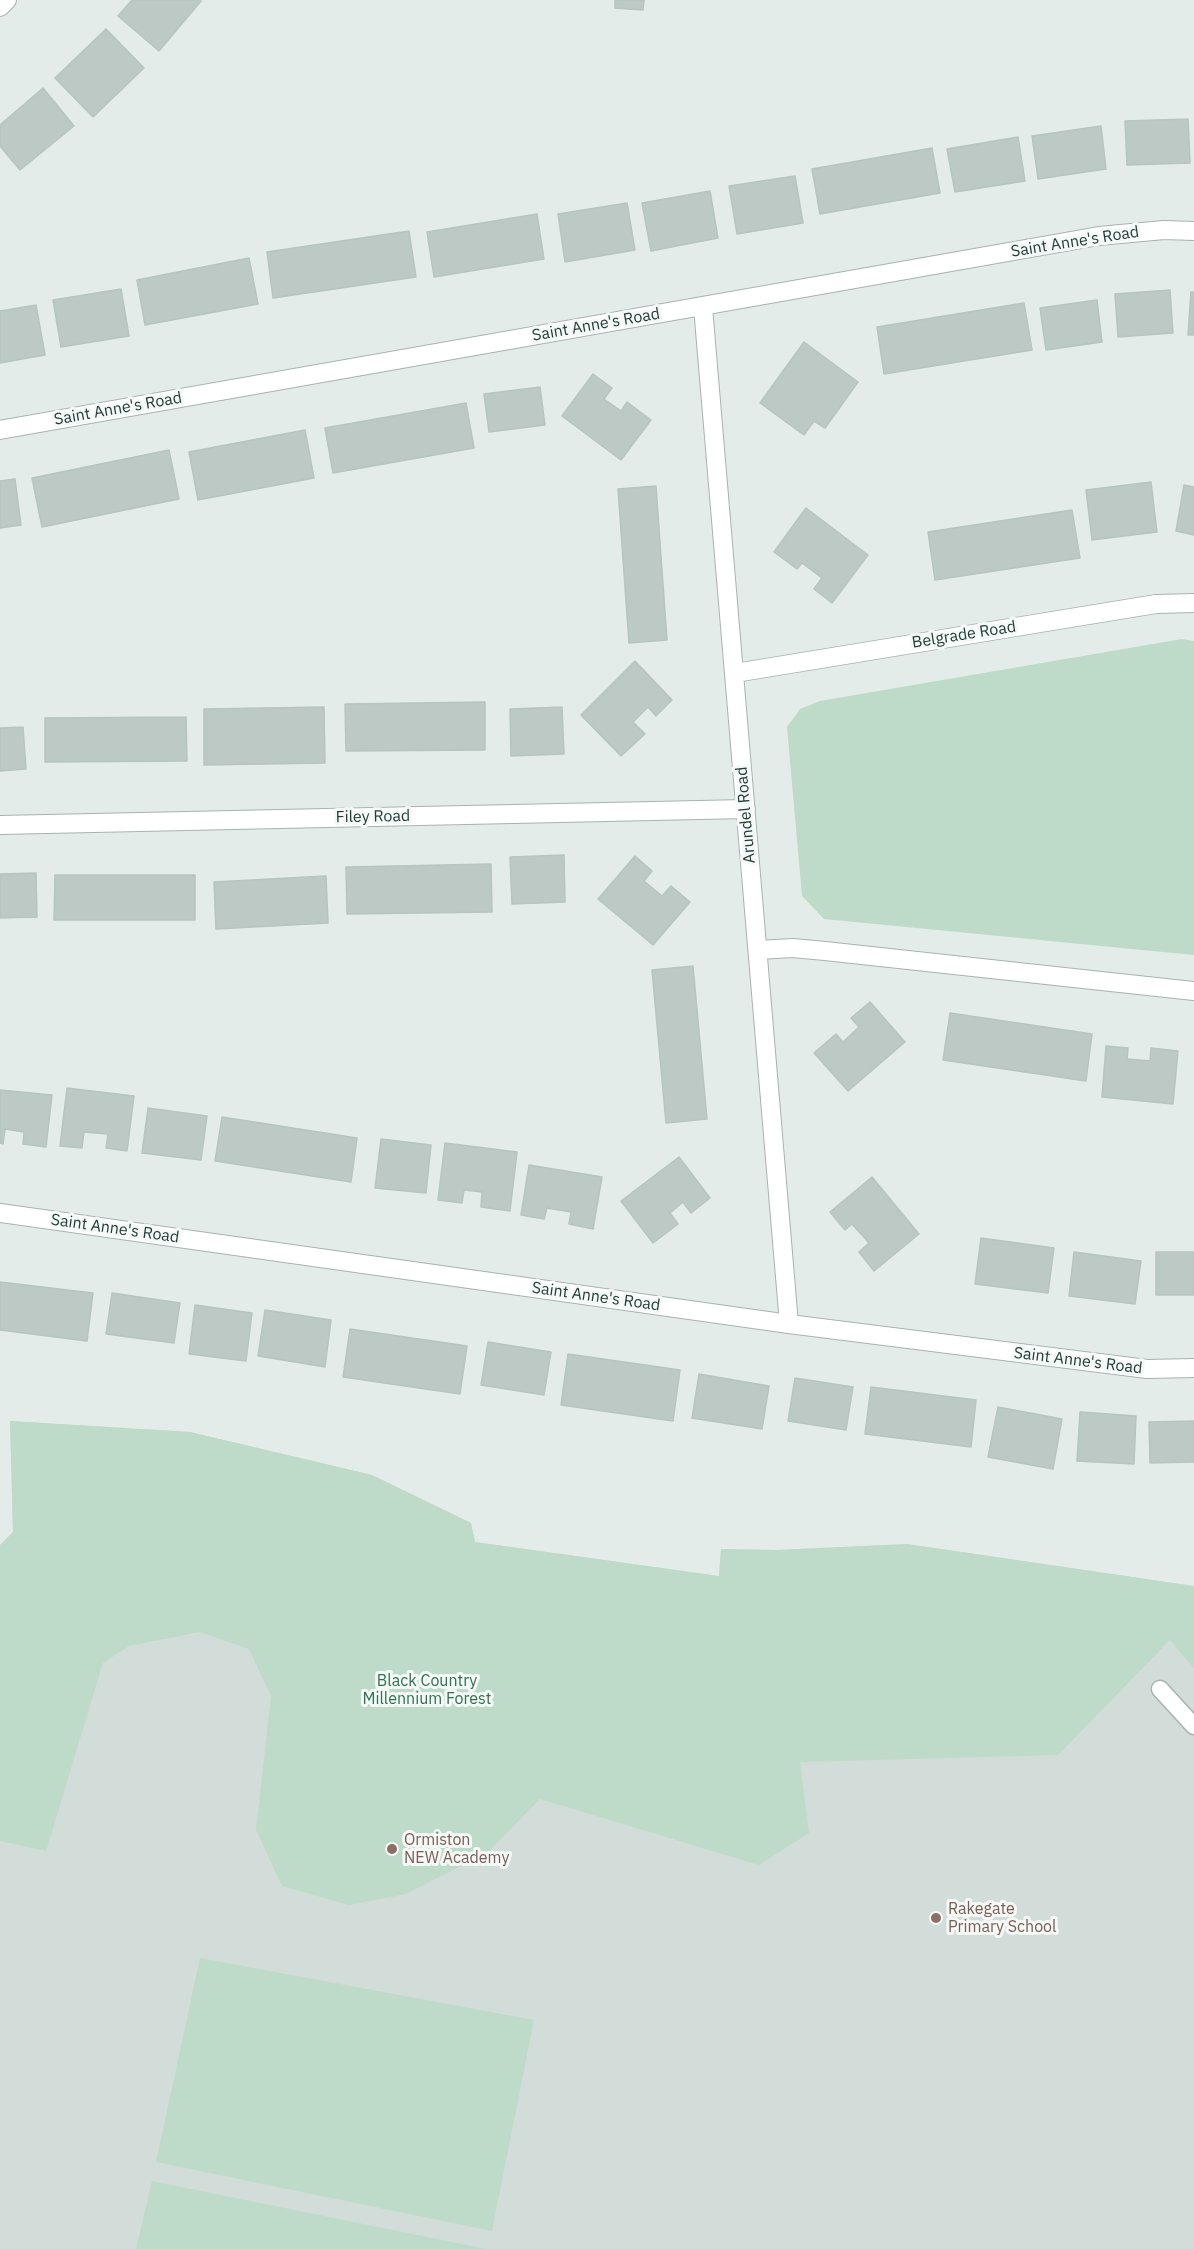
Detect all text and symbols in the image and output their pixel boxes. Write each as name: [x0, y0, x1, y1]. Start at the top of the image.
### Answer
street label: Saint Anne's Road: [1010, 222, 1140, 262]
street label: Saint Anne's Road: [531, 304, 661, 346]
street label: Saint Anne's Road: [53, 388, 183, 430]
street label: Belgrade Road: [911, 617, 1017, 653]
street label: Arundel Road: [732, 766, 760, 864]
street label: Filey Road: [336, 807, 410, 827]
street label: Saint Anne's Road: [50, 1210, 180, 1248]
street label: Saint Anne's Road: [531, 1278, 661, 1316]
street label: Saint Anne's Road: [1013, 1344, 1143, 1378]
park label: Black Country Millennium Forest: [363, 1671, 491, 1709]
place label: Ormiston NEW Academy: [404, 1830, 509, 1868]
marker: Ormiston NEW Academy: [385, 1842, 399, 1856]
place label: Rakegate Primary School: [948, 1899, 1056, 1937]
marker: Rakegate Primary School: [929, 1911, 943, 1925]

